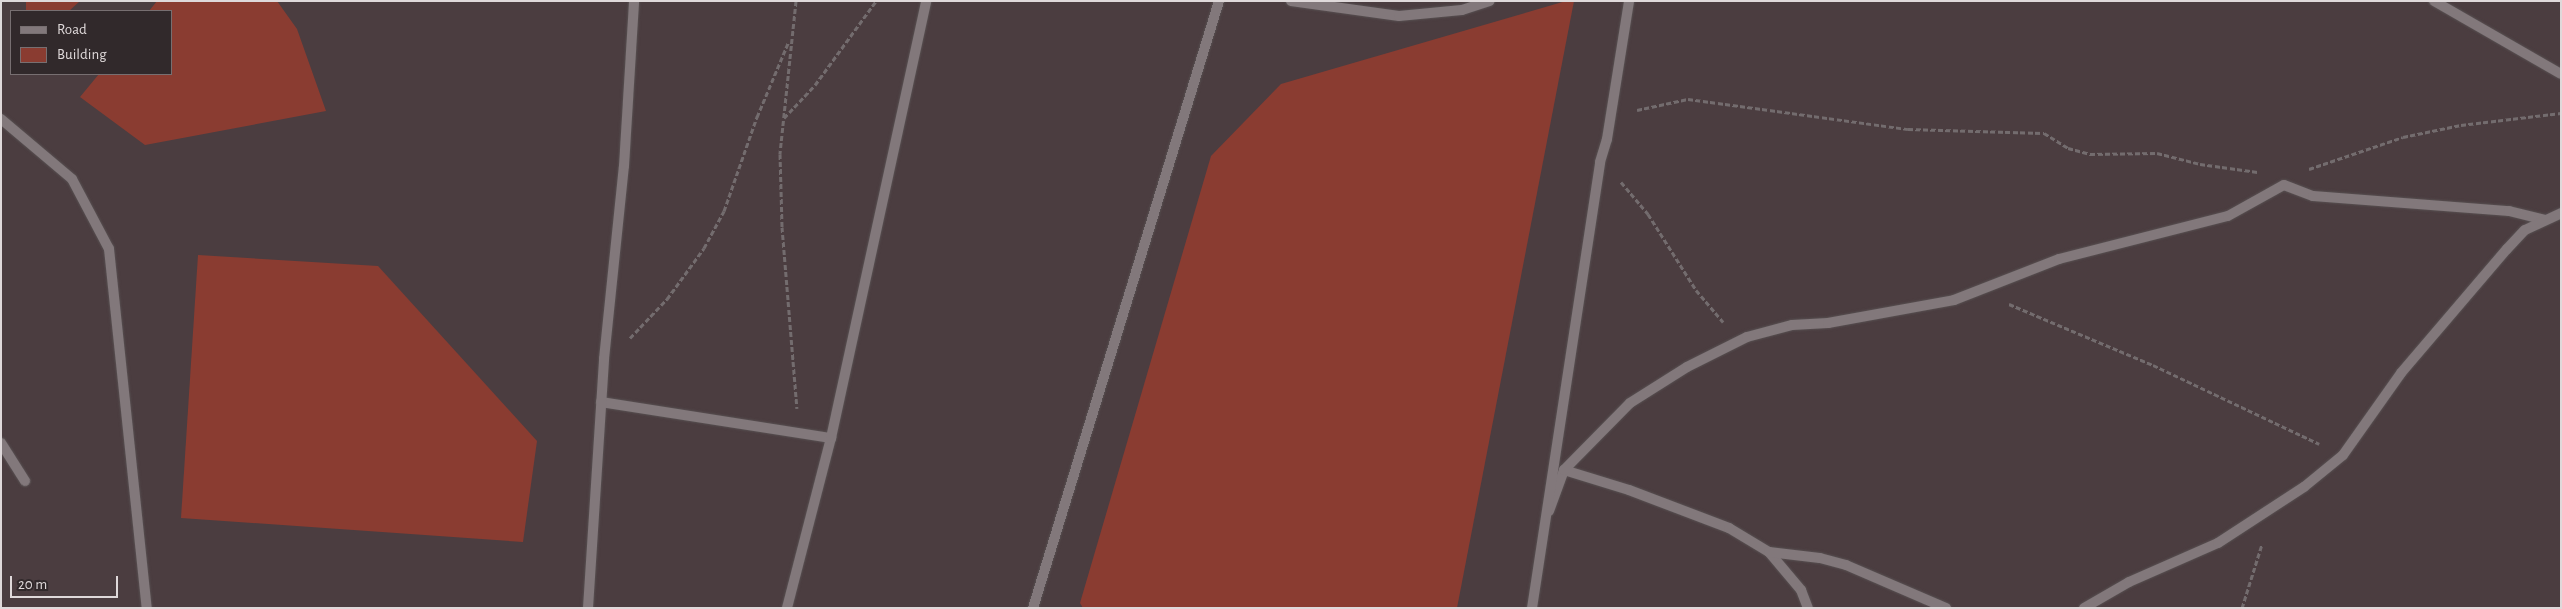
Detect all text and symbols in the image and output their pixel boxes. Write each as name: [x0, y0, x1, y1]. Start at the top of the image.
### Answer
legend: [10, 10, 172, 75]
text: Road: [57, 22, 87, 37]
text: Building: [57, 47, 107, 62]
scale bar: [12, 566, 120, 598]
text: 20 m: [18, 577, 47, 592]

